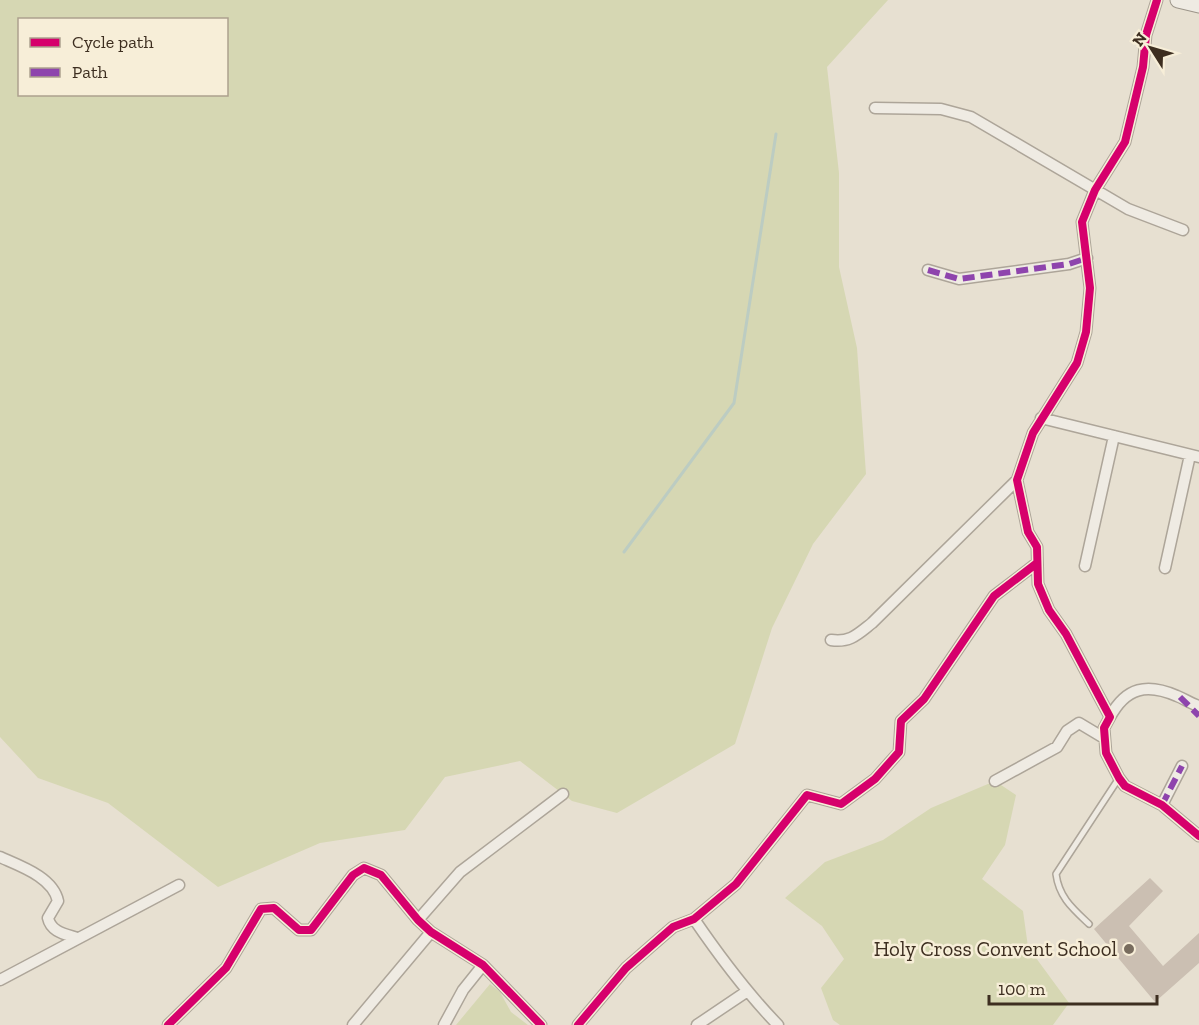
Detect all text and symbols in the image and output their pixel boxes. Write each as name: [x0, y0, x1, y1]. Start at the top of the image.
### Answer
legend: [18, 18, 228, 96]
north arrow: [1121, 18, 1181, 78]
text: N: [1128, 29, 1151, 50]
text: Cycle path: [72, 31, 154, 53]
text: Path: [72, 61, 108, 83]
place label: Holy Cross Convent School: [874, 936, 1117, 961]
marker: Holy Cross Convent School: [1122, 942, 1136, 956]
scale bar: [989, 968, 1157, 1006]
text: 100 m: [998, 978, 1046, 1000]

